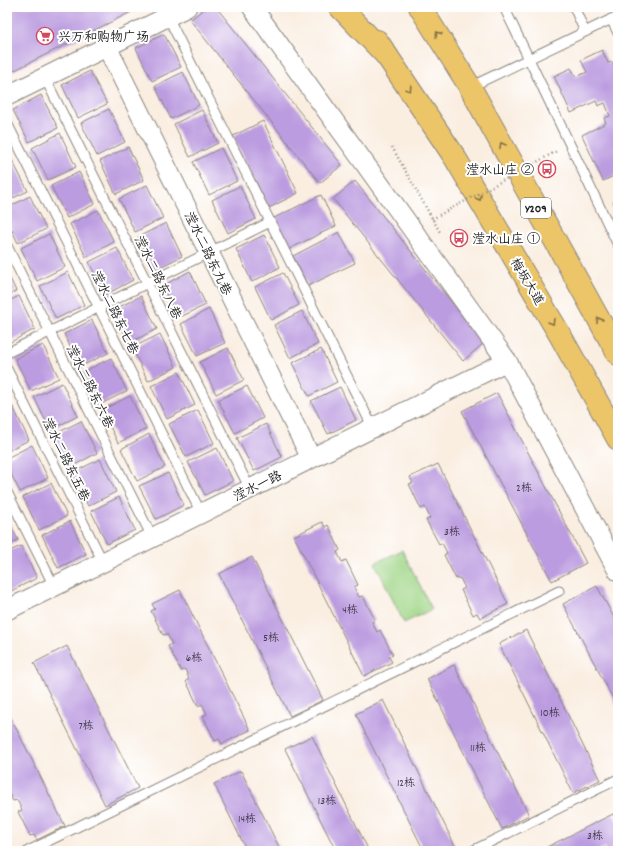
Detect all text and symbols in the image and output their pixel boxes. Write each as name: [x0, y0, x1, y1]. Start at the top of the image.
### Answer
supermarket icon: 兴万和购物广场: [35, 26, 55, 46]
place label: 兴万和购物广场: [58, 29, 149, 48]
one-way arrow: [436, 32, 443, 39]
one-way arrow: [404, 85, 412, 92]
one-way arrow: [499, 142, 506, 149]
bus stop icon: 滢水山庄 ②: [537, 159, 557, 179]
place label: 滢水山庄 ②: [466, 162, 534, 181]
one-way arrow: [474, 194, 482, 201]
road number: Y209: [521, 198, 551, 218]
street label: 滢水二路东九巷: [178, 209, 235, 299]
bus stop icon: 滢水山庄 ①: [449, 228, 469, 248]
place label: 滢水山庄 ①: [472, 231, 540, 250]
street label: 滢水二路东八巷: [128, 233, 185, 323]
street label: 梅坂大道: [504, 255, 547, 309]
street label: 滢水二路东七巷: [85, 268, 142, 358]
one-way arrow: [597, 316, 604, 324]
one-way arrow: [548, 318, 555, 325]
street label: 滢水二路东六巷: [60, 342, 117, 432]
street label: 滢水二路东五巷: [36, 415, 93, 505]
street label: 滢水一路: [231, 467, 286, 507]
house number: 2栋: [516, 481, 532, 497]
house number: 3栋: [444, 525, 460, 541]
house number: 4栋: [342, 603, 358, 619]
house number: 5栋: [263, 631, 279, 647]
house number: 6栋: [186, 651, 202, 667]
house number: 10栋: [540, 706, 560, 722]
house number: 7栋: [78, 719, 94, 735]
house number: 11栋: [470, 741, 486, 757]
house number: 12栋: [397, 776, 415, 792]
house number: 13栋: [318, 794, 336, 810]
house number: 14栋: [238, 812, 256, 828]
house number: 3栋: [587, 829, 603, 845]

